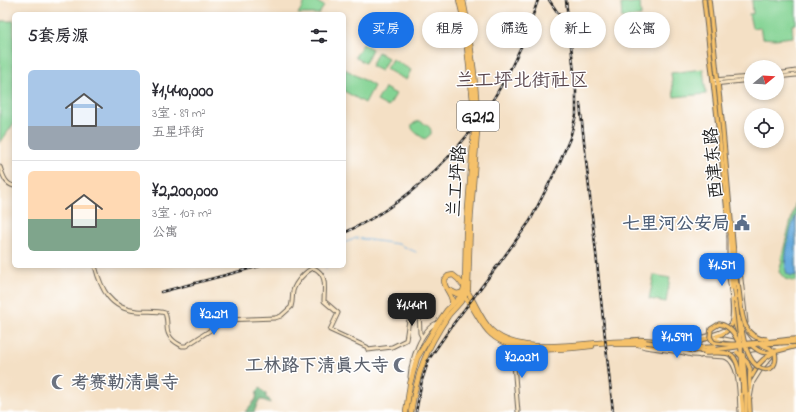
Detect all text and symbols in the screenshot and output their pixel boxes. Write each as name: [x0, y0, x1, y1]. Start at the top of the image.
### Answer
chip: 买房: [358, 12, 414, 48]
chip: 租房: [422, 12, 478, 48]
chip: 筛选: [486, 12, 542, 48]
chip: 新上: [550, 12, 606, 48]
chip: 公寓: [614, 12, 670, 48]
text: 5套房源: [28, 24, 89, 49]
icon: filters: [308, 25, 330, 47]
north arrow: [744, 60, 784, 100]
map controls: [744, 60, 784, 148]
district label: 兰工坪北街社区: [455, 68, 589, 95]
text: ¥1,440,000: [152, 79, 213, 104]
icon: home: [60, 86, 108, 134]
road number: G212: [457, 101, 499, 131]
text: 3室 · 89 m²: [152, 104, 206, 123]
button: locate: [744, 108, 784, 148]
text: 五星坪街: [152, 123, 204, 142]
street label: 西津东路: [699, 126, 731, 200]
street label: 兰工坪路: [442, 144, 474, 218]
text: ¥2,200,000: [152, 179, 218, 204]
icon: home: [60, 187, 108, 235]
text: 3室 · 107 m²: [152, 204, 212, 223]
place label: 七里河公安局: [622, 212, 730, 238]
public building icon: 七里河公安局: [733, 214, 751, 232]
text: 公寓: [152, 223, 178, 242]
pin: ¥1.5M: [694, 253, 750, 287]
text: ¥1.5M: [708, 256, 736, 275]
pin: ¥1.44M: [379, 293, 445, 327]
text: ¥1.44M: [397, 296, 427, 315]
pin: ¥2.2M: [186, 302, 242, 336]
text: ¥2.2M: [200, 305, 228, 324]
pin: ¥1.59M: [644, 325, 710, 359]
text: ¥1.59M: [661, 328, 693, 347]
pin: ¥2.02M: [489, 345, 555, 379]
text: ¥2.02M: [505, 348, 539, 367]
place label: 工林路下清真大寺: [245, 354, 389, 380]
mosque icon: 工林路下清真大寺: [392, 356, 410, 374]
place label: 考赛勒清真寺: [71, 371, 179, 397]
mosque icon: 考赛勒清真寺: [50, 373, 68, 391]

